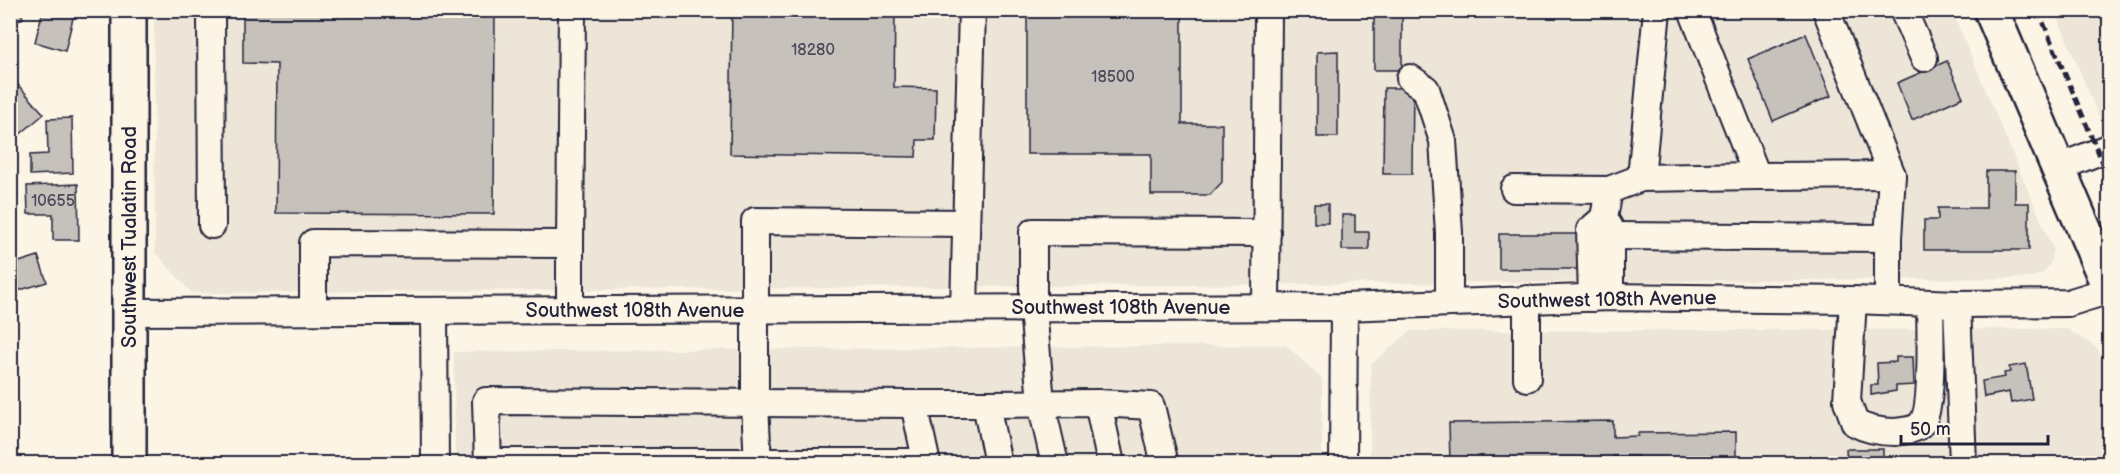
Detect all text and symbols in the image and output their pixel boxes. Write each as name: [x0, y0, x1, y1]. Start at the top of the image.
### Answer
house number: 18280: [791, 41, 835, 60]
house number: 18500: [1091, 68, 1135, 87]
street label: Southwest Tualatin Road: [118, 126, 142, 348]
house number: 10655: [31, 192, 75, 211]
street label: Southwest 108th Avenue: [1497, 286, 1717, 314]
street label: Southwest 108th Avenue: [1012, 296, 1231, 320]
street label: Southwest 108th Avenue: [526, 299, 745, 323]
scale bar: [1901, 408, 2048, 446]
text: 50 m: [1910, 419, 1951, 440]

